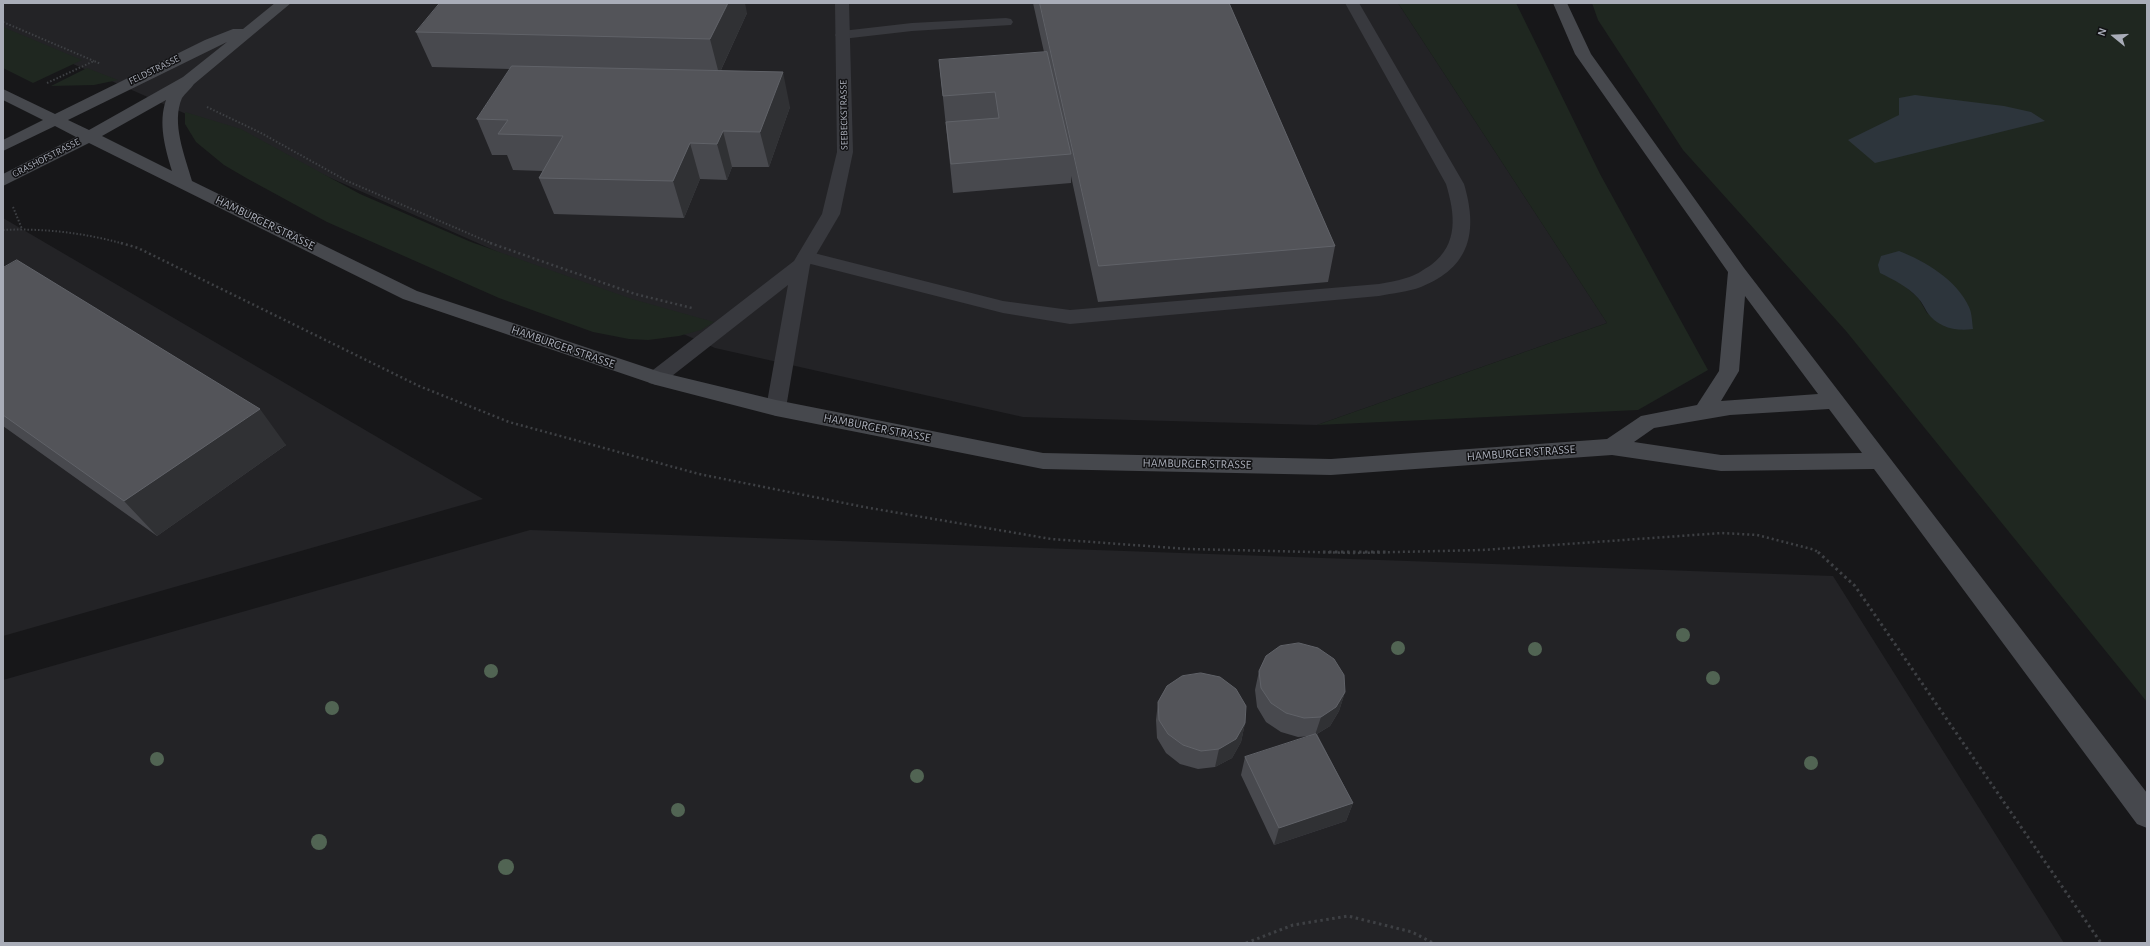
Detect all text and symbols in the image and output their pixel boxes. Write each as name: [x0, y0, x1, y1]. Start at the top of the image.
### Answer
north arrow: [2094, 16, 2134, 56]
text: N: [2096, 27, 2109, 37]
street label: FELDSTRASSE: [127, 53, 181, 87]
street label: SEEBECKSTRASSE: [837, 80, 851, 150]
street label: GRASHOFSTRASSE: [10, 136, 82, 180]
street label: HAMBURGER STRASSE: [213, 193, 317, 253]
street label: HAMBURGER STRASSE: [509, 322, 617, 372]
street label: HAMBURGER STRASSE: [822, 411, 932, 445]
street label: HAMBURGER STRASSE: [1466, 442, 1576, 464]
street label: HAMBURGER STRASSE: [1142, 456, 1252, 472]

